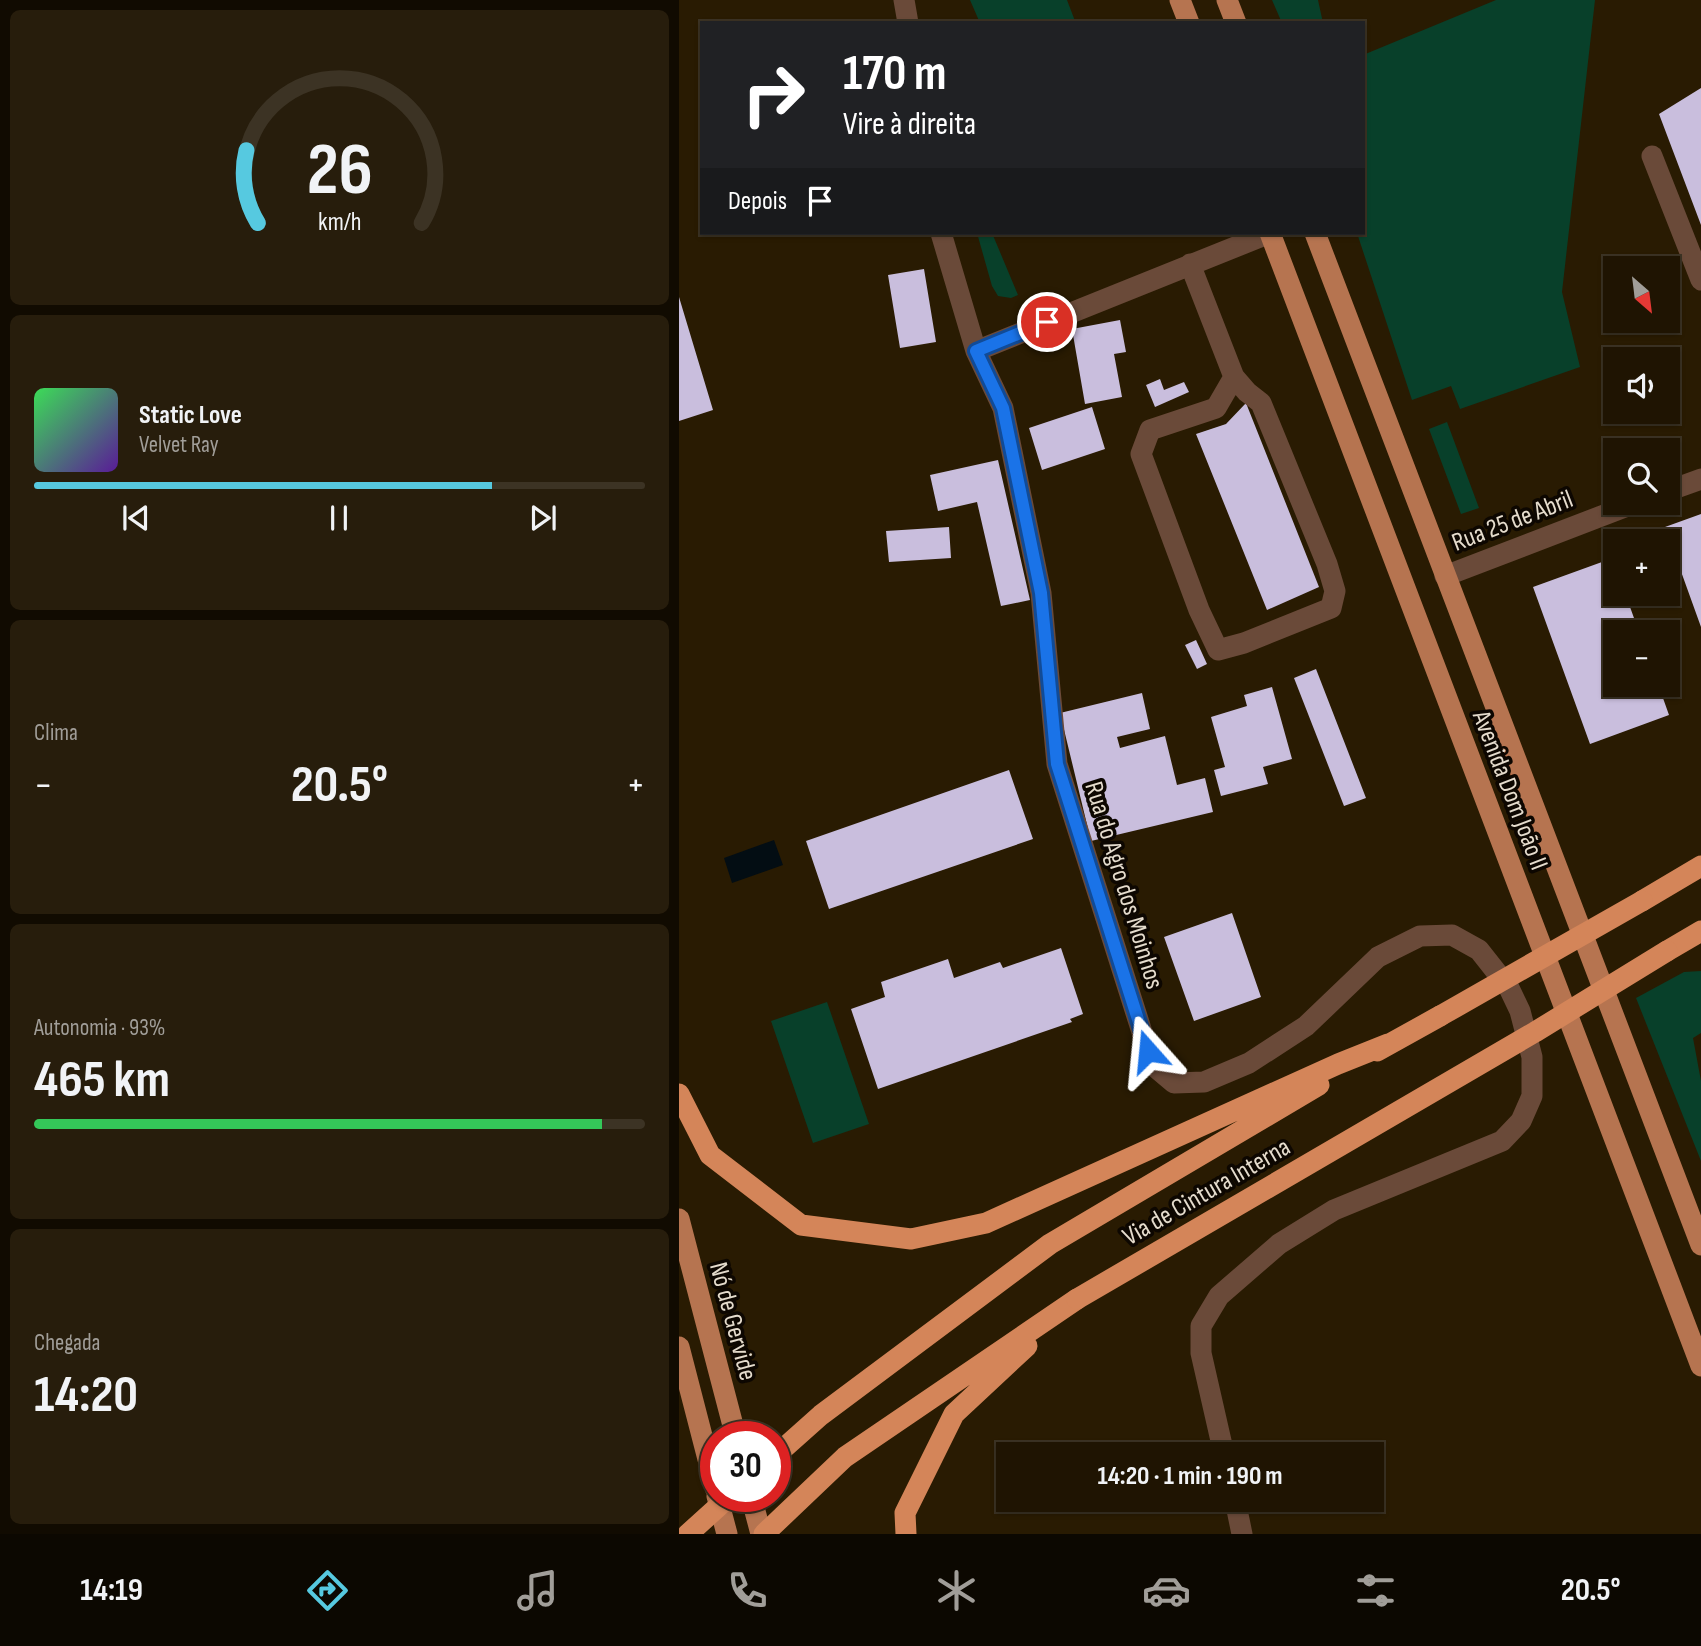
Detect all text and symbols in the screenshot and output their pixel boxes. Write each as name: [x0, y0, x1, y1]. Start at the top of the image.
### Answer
text: 170 m: [843, 45, 947, 104]
icon: right: [728, 49, 819, 140]
text: Vire à direita: [843, 105, 976, 144]
text: 26: [306, 128, 373, 216]
icon: arrive: [801, 182, 839, 220]
text: Depois: [728, 186, 787, 217]
text: km/h: [318, 207, 361, 238]
north arrow: [1603, 256, 1680, 332]
map controls: [1603, 256, 1680, 697]
pin: [1017, 292, 1077, 352]
icon: arrive: [1028, 303, 1066, 341]
button: sound: [1603, 347, 1680, 424]
text: Static Love: [139, 400, 242, 431]
text: Velvet Ray: [139, 431, 219, 459]
button: search: [1603, 438, 1680, 515]
street label: Rua 25 de Abril: [1448, 484, 1577, 559]
icon: previous: [117, 499, 155, 537]
icon: pause: [320, 499, 358, 537]
icon: next: [524, 499, 562, 537]
button: +: [1603, 529, 1680, 606]
button: −: [1603, 620, 1680, 697]
street label: Avenida Dom João II: [1465, 706, 1554, 875]
text: Clima: [34, 719, 78, 747]
text: 20.5°: [291, 754, 388, 817]
text: −: [34, 763, 53, 808]
text: +: [626, 763, 645, 808]
street label: Rua do Agro dos Moinhos: [1077, 778, 1170, 993]
text: Autonomia · 93%: [34, 1014, 166, 1042]
position arrow: [1111, 1014, 1185, 1088]
text: 465 km: [34, 1049, 170, 1112]
street label: Via de Cintura Interna: [1118, 1132, 1296, 1253]
street label: Nó de Gervide: [702, 1259, 763, 1384]
text: Chegada: [34, 1329, 100, 1357]
text: 14:20: [34, 1364, 138, 1427]
speed limit sign: 30: [700, 1421, 791, 1512]
text: 14:20 · 1 min · 190 m: [1097, 1461, 1283, 1492]
icon: directions: [303, 1566, 352, 1615]
icon: music: [513, 1566, 562, 1615]
icon: phone: [723, 1566, 772, 1615]
icon: climate: [932, 1566, 981, 1615]
icon: car: [1142, 1566, 1191, 1615]
icon: filters: [1351, 1566, 1400, 1615]
text: 14:19: [80, 1571, 143, 1610]
text: 20.5°: [1561, 1571, 1621, 1610]

